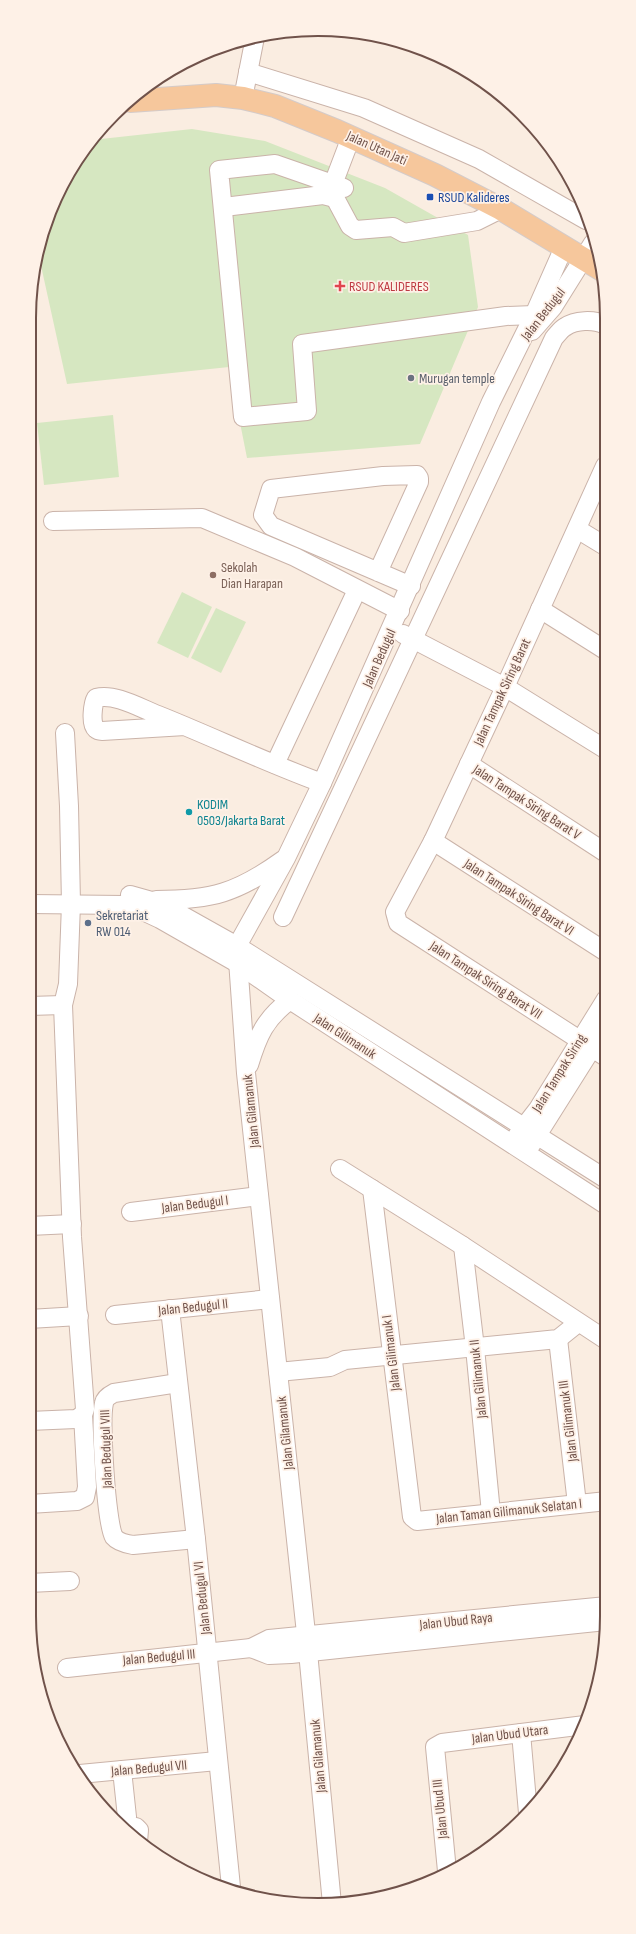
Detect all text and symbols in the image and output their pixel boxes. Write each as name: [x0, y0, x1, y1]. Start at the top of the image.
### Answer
street label: Jalan Utan Jati: [343, 127, 410, 169]
place label: RSUD Kalideres: [438, 189, 510, 206]
marker: RSUD Kalideres: [425, 192, 435, 202]
place label: RSUD KALIDERES: [349, 278, 429, 295]
marker: RSUD KALIDERES: [334, 280, 346, 292]
street label: Jalan Bedugul: [517, 284, 569, 344]
place label: Murugan temple: [419, 370, 495, 387]
marker: Murugan temple: [406, 373, 416, 383]
place label: Sekolah Dian Harapan: [221, 559, 283, 592]
marker: Sekolah Dian Harapan: [208, 570, 218, 580]
street label: Jalan Bedugul: [358, 626, 399, 691]
street label: Jalan Tampak Siring Barat: [469, 636, 534, 749]
street label: Jalan Tampak Siring Barat V: [469, 760, 585, 844]
place label: KODIM 0503/Jakarta Barat: [197, 796, 285, 829]
marker: KODIM 0503/Jakarta Barat: [184, 807, 194, 817]
street label: Jalan Tampak Siring Barat VI: [460, 855, 577, 939]
place label: Sekretariat RW 014: [96, 907, 148, 940]
marker: Sekretariat RW 014: [83, 918, 93, 928]
street label: Jalan Tampak Siring Barat VII: [426, 937, 545, 1023]
street label: Jalan Gilimanuk: [310, 1009, 380, 1063]
street label: Jalan Tampak Siring: [528, 1030, 590, 1116]
street label: Jalan Gilamanuk: [239, 1073, 263, 1150]
street label: Jalan Bedugul I: [160, 1191, 229, 1217]
street label: Jalan Bedugul II: [156, 1295, 229, 1319]
street label: Jalan Gilimanuk I: [378, 1314, 404, 1393]
street label: Jalan Gilimanuk II: [465, 1339, 491, 1420]
street label: Jalan Gilimanuk III: [555, 1379, 582, 1464]
street label: Jalan Gilamanuk: [273, 1395, 297, 1472]
street label: Jalan Bedugul VIII: [96, 1409, 116, 1490]
street label: Jalan Taman Gilimanuk Selatan I: [434, 1495, 583, 1527]
street label: Jalan Bedugul VI: [190, 1561, 214, 1636]
street label: Jalan Ubud Raya: [418, 1609, 493, 1633]
street label: Jalan Bedugul III: [121, 1645, 196, 1669]
street label: Jalan Gilamanuk: [306, 1718, 330, 1794]
street label: Jalan Ubud Utara: [470, 1721, 549, 1747]
street label: Jalan Bedugul VII: [109, 1756, 188, 1780]
street label: Jalan Ubud III: [428, 1778, 452, 1841]

